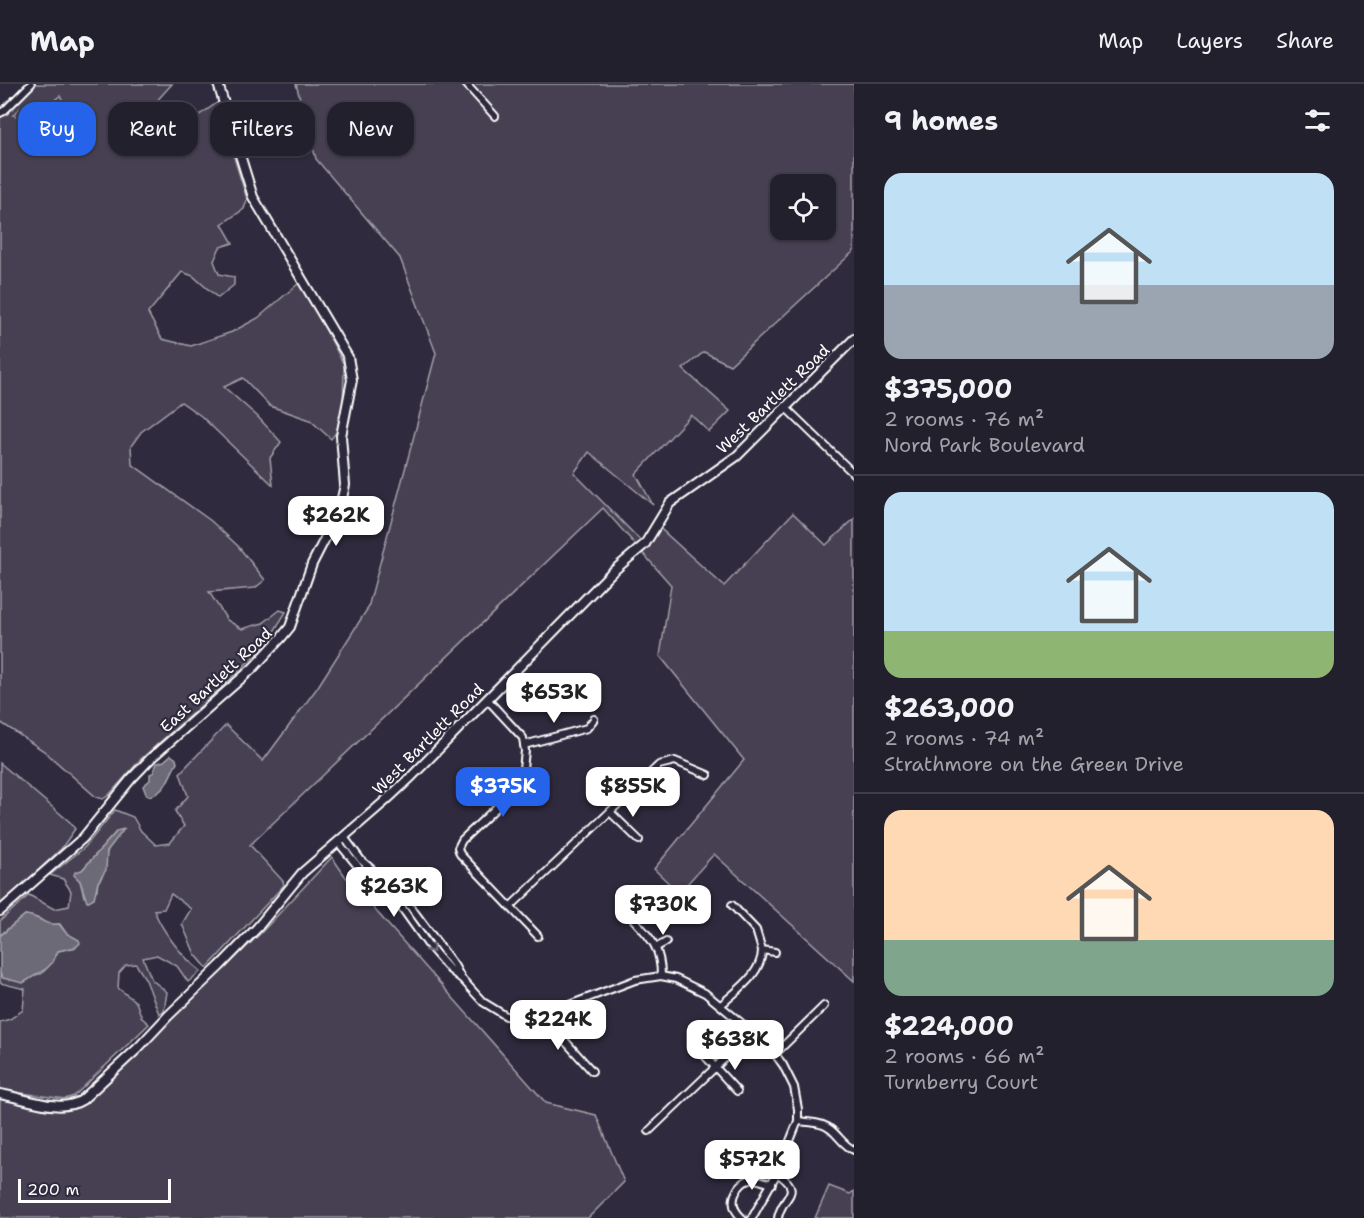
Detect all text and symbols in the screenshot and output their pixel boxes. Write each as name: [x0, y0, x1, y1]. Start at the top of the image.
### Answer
text: Map: [30, 22, 95, 60]
text: Map: [1098, 27, 1143, 55]
text: Layers: [1176, 27, 1243, 55]
text: Share: [1276, 27, 1334, 55]
chip: Buy: [18, 102, 96, 156]
chip: Rent: [108, 102, 198, 156]
chip: Filters: [210, 102, 315, 156]
chip: New: [327, 102, 414, 156]
text: 9 homes: [884, 103, 998, 138]
icon: filters: [1301, 104, 1334, 137]
map controls: [770, 174, 836, 240]
button: locate: [770, 174, 836, 240]
icon: home: [1055, 212, 1163, 320]
street label: West Bartlett Road: [712, 340, 834, 458]
text: $375,000: [884, 371, 1013, 406]
text: 2 rooms · 76 m²: [884, 406, 1044, 432]
text: Nord Park Boulevard: [884, 432, 1085, 458]
pin: $262K: [294, 496, 378, 547]
text: $262K: [302, 502, 370, 528]
icon: home: [1055, 531, 1163, 639]
street label: East Bartlett Road: [156, 623, 276, 737]
pin: $653K: [512, 673, 596, 724]
street label: West Bartlett Road: [368, 679, 488, 799]
text: $653K: [520, 679, 588, 705]
text: $263,000: [884, 690, 1015, 725]
text: 2 rooms · 74 m²: [884, 725, 1044, 751]
text: Strathmore on the Green Drive: [884, 751, 1184, 777]
pin: $375K: [461, 767, 545, 818]
pin: $855K: [591, 767, 675, 818]
text: $375K: [470, 773, 536, 799]
text: $855K: [600, 773, 666, 799]
icon: home: [1055, 849, 1163, 957]
pin: $263K: [352, 867, 436, 918]
text: $263K: [360, 873, 428, 899]
pin: $730K: [621, 885, 705, 936]
text: $730K: [629, 891, 697, 917]
one-way arrow: [424, 942, 435, 953]
pin: $224K: [516, 1000, 600, 1051]
text: $224K: [524, 1006, 592, 1032]
text: $224,000: [884, 1008, 1014, 1043]
pin: $638K: [693, 1020, 777, 1071]
text: $638K: [701, 1026, 769, 1052]
text: 2 rooms · 66 m²: [884, 1043, 1045, 1069]
text: Turnberry Court: [884, 1069, 1038, 1095]
pin: $572K: [710, 1140, 794, 1191]
text: $572K: [719, 1146, 785, 1172]
scale bar: [18, 1176, 171, 1204]
text: 200 m: [27, 1179, 79, 1200]

